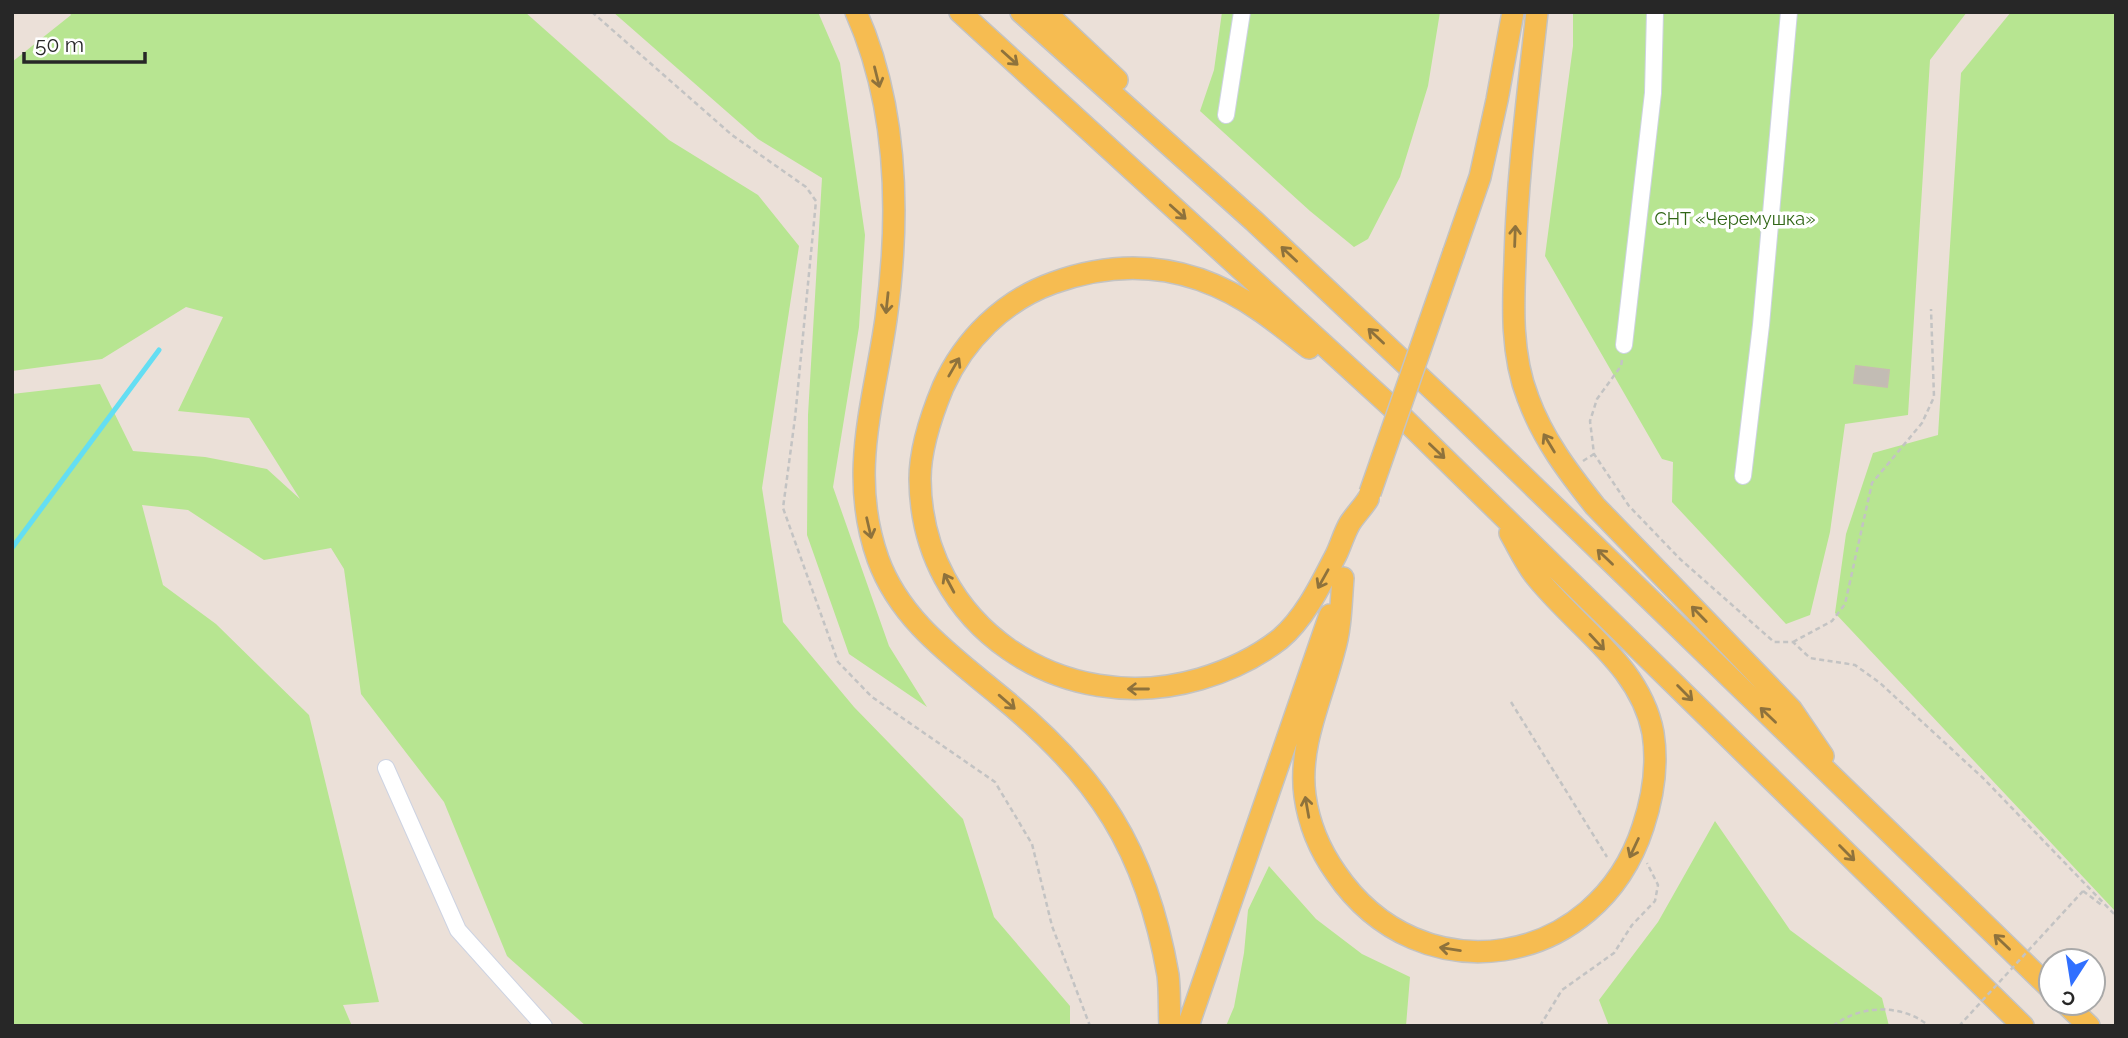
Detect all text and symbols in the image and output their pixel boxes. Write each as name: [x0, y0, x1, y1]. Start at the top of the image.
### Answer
scale bar: [24, 21, 145, 65]
text: 50 m: [35, 32, 84, 57]
one-way arrow: [1001, 50, 1019, 66]
one-way arrow: [871, 65, 884, 88]
one-way arrow: [1169, 203, 1186, 220]
park label: СНТ «Черемушка»: [1654, 208, 1816, 229]
one-way arrow: [1509, 225, 1522, 248]
one-way arrow: [1280, 246, 1298, 262]
one-way arrow: [880, 291, 893, 314]
one-way arrow: [1368, 327, 1385, 344]
one-way arrow: [947, 357, 961, 377]
one-way arrow: [1542, 434, 1556, 454]
one-way arrow: [1428, 443, 1445, 460]
one-way arrow: [863, 516, 876, 539]
one-way arrow: [1597, 548, 1614, 565]
one-way arrow: [1316, 568, 1329, 589]
one-way arrow: [942, 573, 956, 594]
one-way arrow: [1690, 606, 1707, 623]
one-way arrow: [1589, 633, 1606, 650]
one-way arrow: [1126, 682, 1149, 696]
one-way arrow: [1676, 685, 1693, 702]
one-way arrow: [998, 693, 1015, 710]
one-way arrow: [1760, 707, 1777, 724]
one-way arrow: [1300, 796, 1313, 819]
one-way arrow: [1627, 837, 1641, 858]
one-way arrow: [1838, 844, 1855, 861]
one-way arrow: [1994, 933, 2011, 950]
one-way arrow: [1439, 942, 1462, 955]
north arrow: [2037, 947, 2107, 1017]
text: С: [2060, 987, 2077, 1011]

